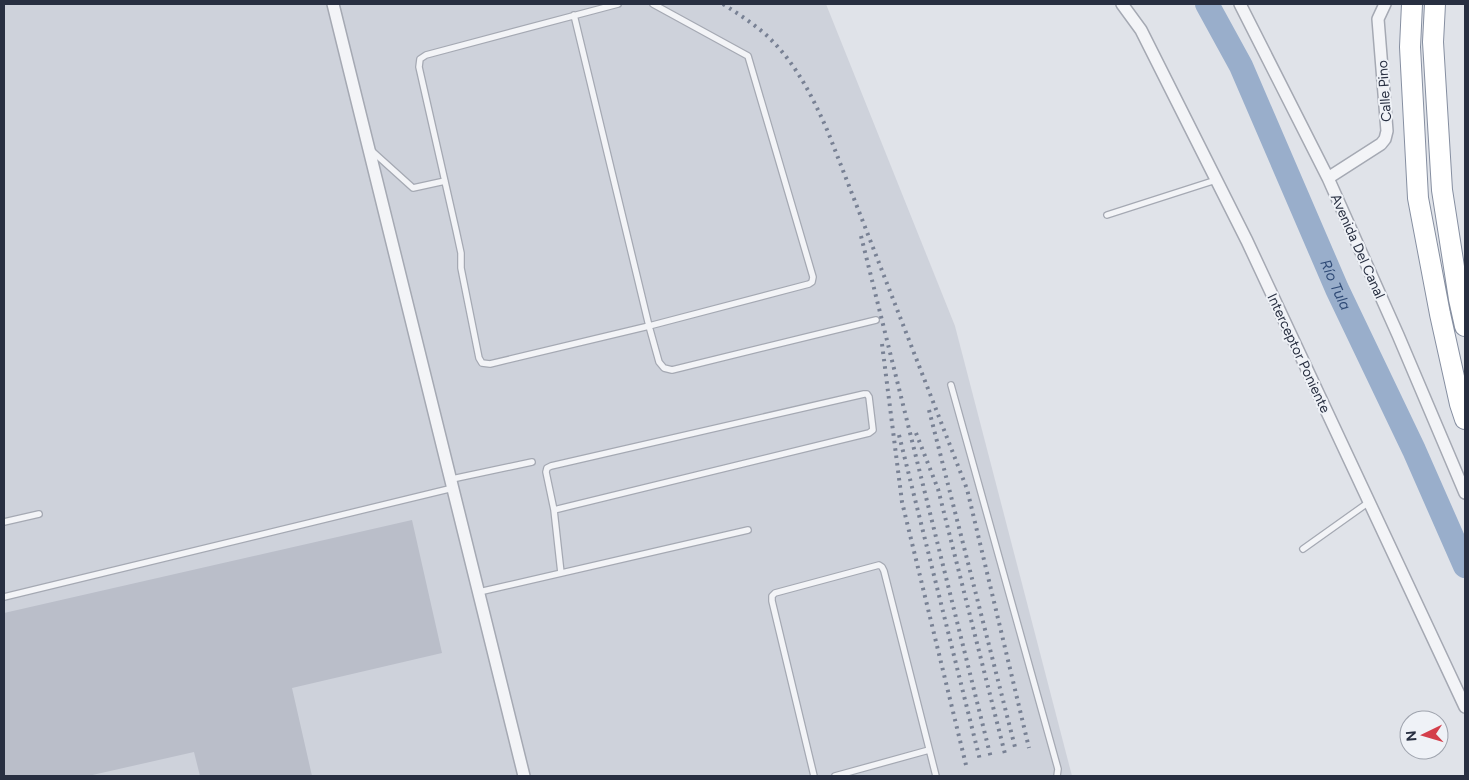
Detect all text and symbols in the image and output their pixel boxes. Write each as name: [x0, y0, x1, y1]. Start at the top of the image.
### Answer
street label: Calle Pino: [1374, 60, 1395, 122]
street label: Avenida Del Canal: [1327, 191, 1388, 301]
water label: Río Tula: [1316, 257, 1355, 313]
street label: Interceptor Poniente: [1263, 291, 1334, 416]
north arrow: [1399, 710, 1449, 760]
text: N: [1403, 730, 1420, 742]

